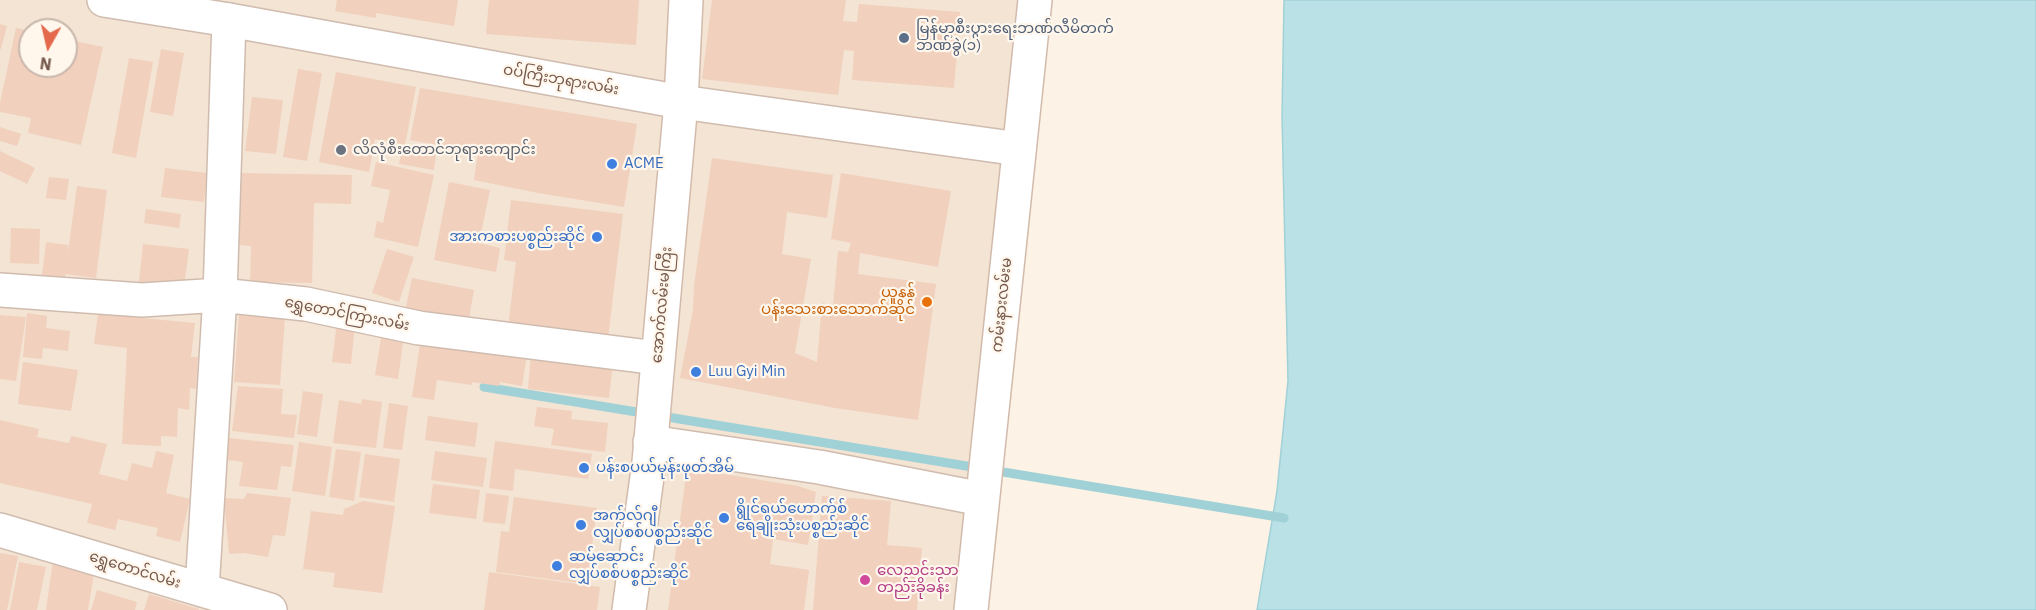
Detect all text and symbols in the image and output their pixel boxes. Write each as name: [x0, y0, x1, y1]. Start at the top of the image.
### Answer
north arrow: [18, 18, 78, 78]
place label: မြန်မာ့စီးပွားရေးဘဏ်လီမိတက် ဘဏ်ခွဲ(၁): [916, 20, 1114, 55]
marker: မြန်မာ့စီးပွားရေးဘဏ်လီမိတက် ဘဏ်ခွဲ(၁): [897, 31, 911, 45]
text: N: [39, 53, 53, 75]
street label: ဝပ်ကြီးဘုရားလမ်း: [502, 61, 620, 99]
place label: လိလုံစီးတောင်ဘုရားကျောင်း: [353, 141, 536, 159]
marker: လိလုံစီးတောင်ဘုရားကျောင်း: [334, 143, 348, 157]
place label: ACME: [624, 155, 664, 173]
marker: ACME: [605, 157, 619, 171]
place label: အားကစားပစ္စည်းဆိုင်: [449, 228, 585, 246]
marker: အားကစားပစ္စည်းဆိုင်: [590, 230, 604, 244]
street label: အောက်လမ်းမကြီး: [648, 246, 676, 364]
street label: ကမ်းနားလမ်းမ: [988, 257, 1016, 353]
place label: ယူနန် ပန်းသေးစားသောက်ဆိုင်: [761, 284, 915, 319]
street label: ရွှေတောင်ကြားလမ်း: [283, 293, 411, 335]
marker: ယူနန် ပန်းသေးစားသောက်ဆိုင်: [920, 295, 934, 309]
place label: Luu Gyi Min: [708, 363, 786, 381]
marker: Luu Gyi Min: [689, 365, 703, 379]
place label: ပန်းစပယ်မုန်းဖုတ်အိမ်: [596, 459, 734, 477]
marker: ပန်းစပယ်မုန်းဖုတ်အိမ်: [577, 461, 591, 475]
place label: ရွိုင်ရယ်ဟောက်စ် ရေချိုးသုံးပစ္စည်းဆိုင်: [736, 500, 870, 535]
place label: အက်လ်ဂျီ လျှပ်စစ်ပစ္စည်းဆိုင်: [593, 507, 713, 542]
marker: ရွိုင်ရယ်ဟောက်စ် ရေချိုးသုံးပစ္စည်းဆိုင်: [717, 511, 731, 525]
marker: အက်လ်ဂျီ လျှပ်စစ်ပစ္စည်းဆိုင်: [574, 518, 588, 532]
street label: ရွှေတောင်လမ်း: [87, 548, 183, 592]
place label: ဆမ်ဆောင်း လျှပ်စစ်ပစ္စည်းဆိုင်: [569, 548, 689, 583]
marker: ဆမ်ဆောင်း လျှပ်စစ်ပစ္စည်းဆိုင်: [550, 559, 564, 573]
place label: လေညင်းသာ တည်းခိုခန်း: [877, 562, 958, 597]
marker: လေညင်းသာ တည်းခိုခန်း: [858, 573, 872, 587]

